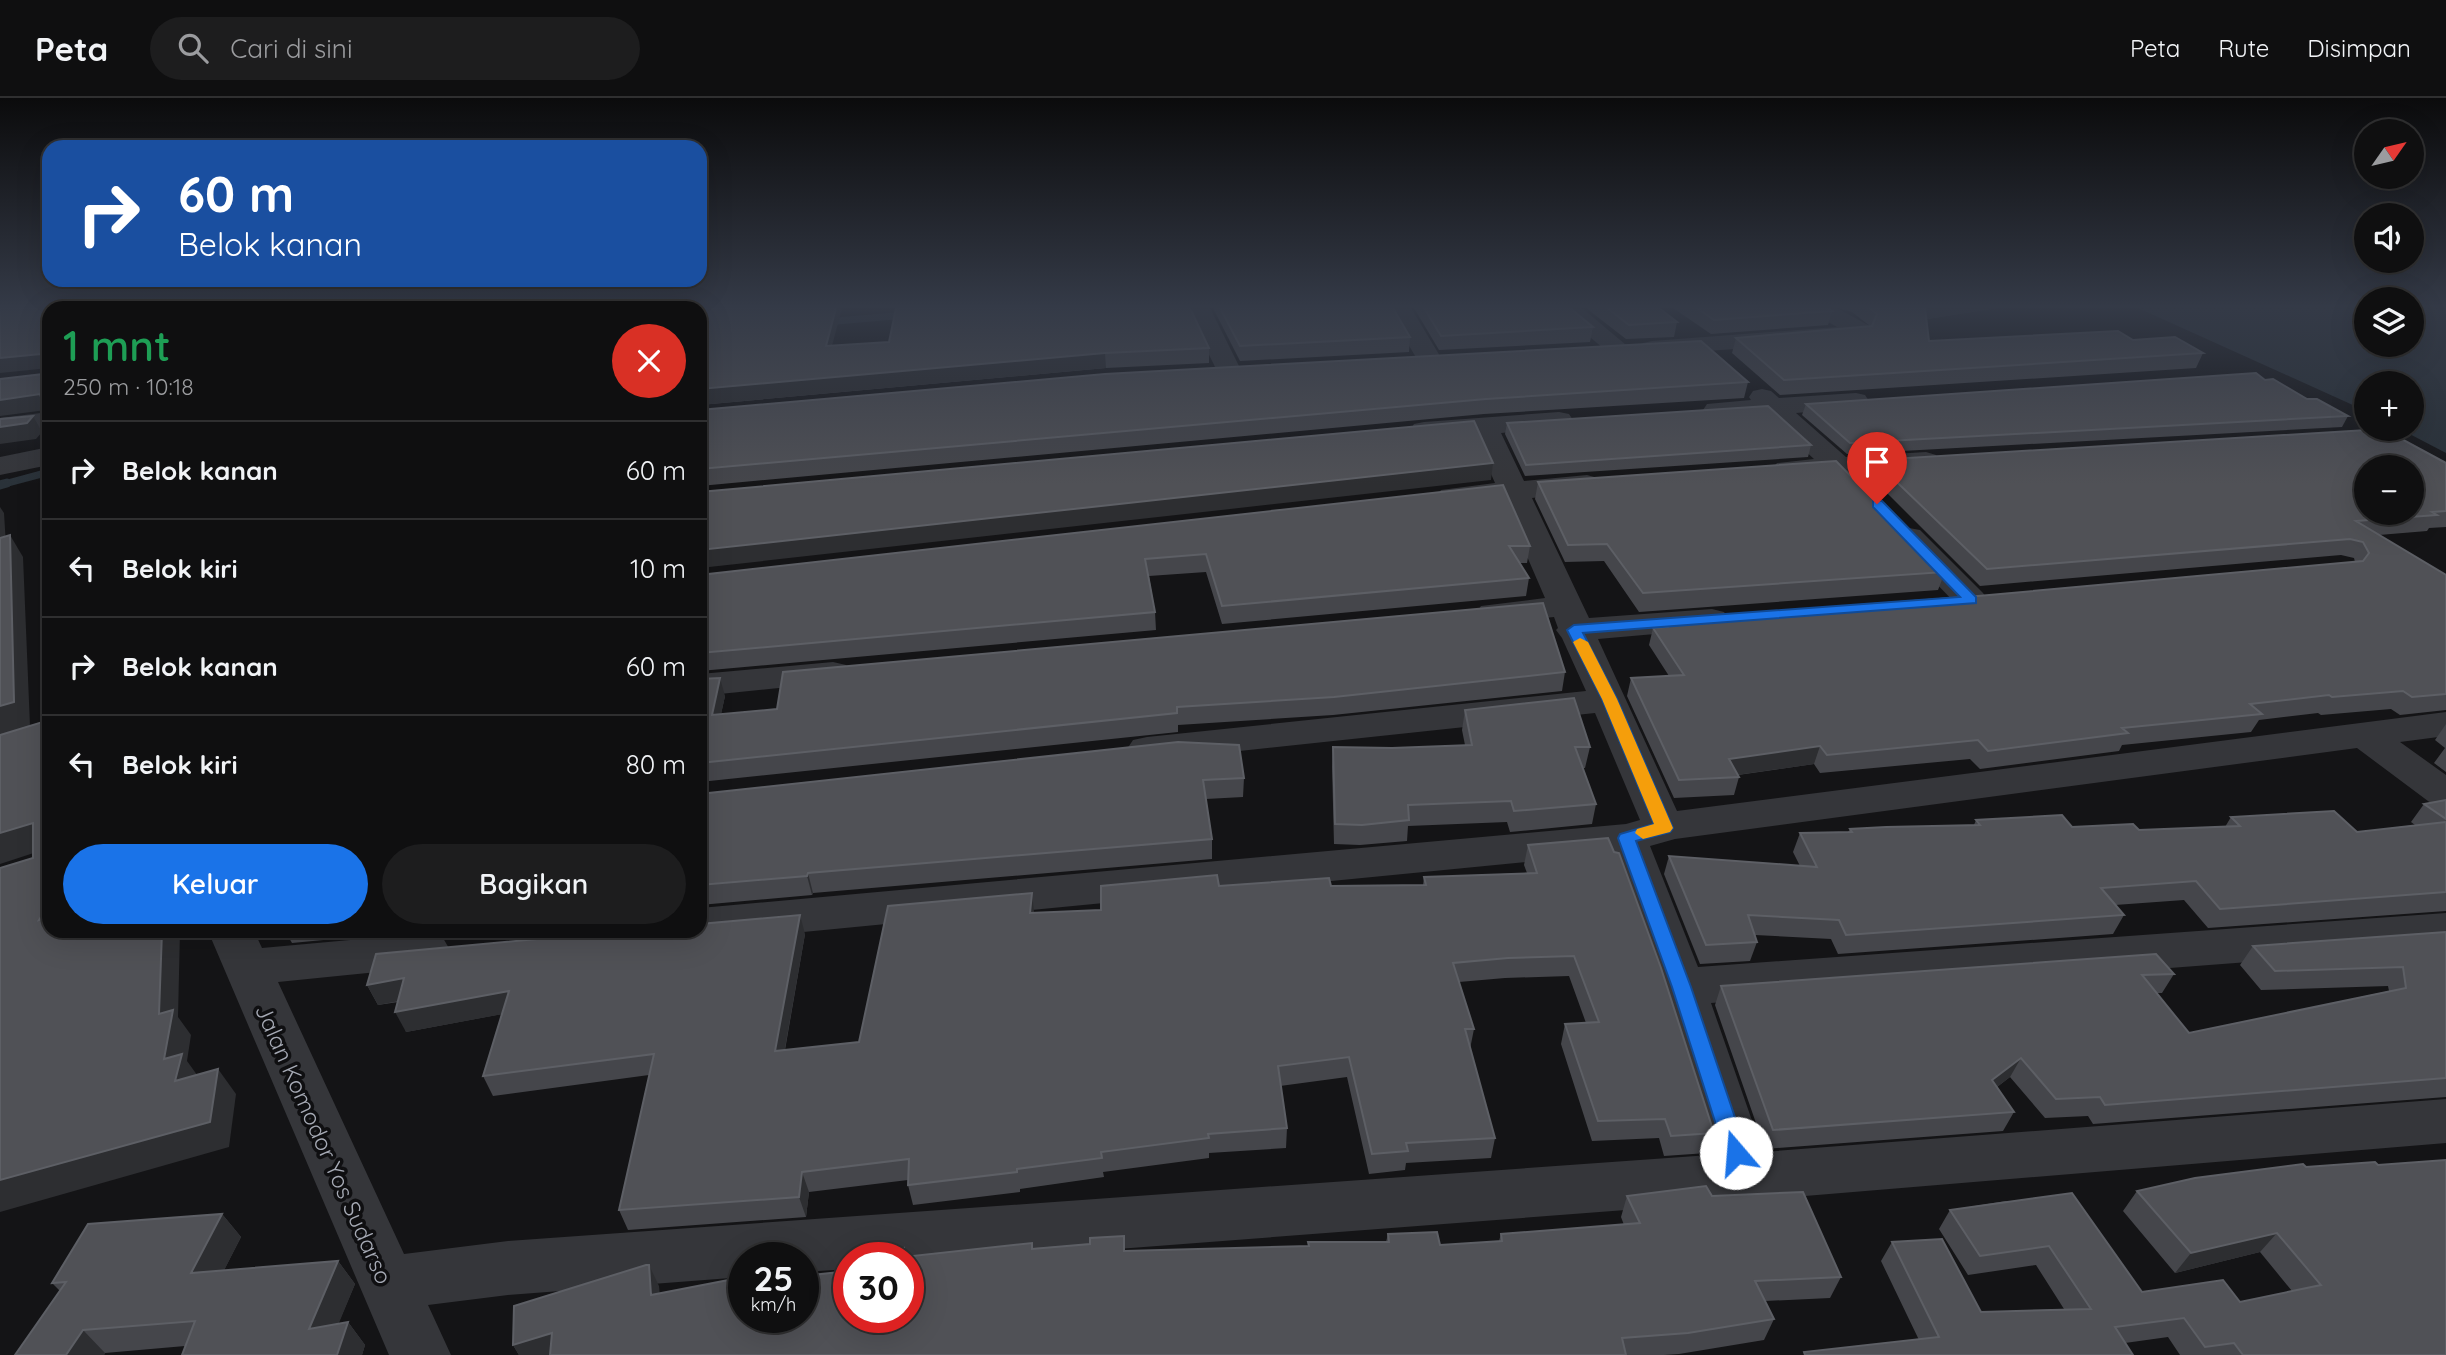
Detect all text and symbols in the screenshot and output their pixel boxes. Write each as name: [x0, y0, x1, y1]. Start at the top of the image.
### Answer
search box: [150, 17, 640, 80]
text: Peta: [35, 28, 108, 69]
icon: search: [174, 29, 212, 67]
text: Cari di sini: [230, 32, 352, 65]
text: Peta: [2130, 33, 2180, 63]
text: Rute: [2218, 33, 2269, 63]
text: Disimpan: [2307, 33, 2411, 63]
north arrow: [2354, 119, 2424, 189]
map controls: [2354, 119, 2424, 525]
text: 60 m: [178, 163, 294, 224]
icon: right: [63, 168, 154, 259]
button: sound: [2354, 203, 2424, 273]
text: Belok kanan: [178, 224, 362, 264]
button: layers: [2354, 287, 2424, 357]
text: 1 mnt: [63, 319, 170, 372]
button: close: [612, 324, 686, 398]
button: +: [2354, 371, 2424, 441]
text: 250 m · 10:18: [63, 372, 194, 401]
pin: [1847, 432, 1907, 504]
icon: arrive: [1858, 443, 1896, 481]
icon: right: [63, 451, 101, 489]
text: Belok kanan: [122, 454, 278, 487]
text: 60 m: [626, 454, 686, 487]
button: −: [2354, 455, 2424, 525]
icon: left: [63, 549, 101, 587]
text: Belok kiri: [122, 552, 238, 585]
text: 10 m: [630, 552, 686, 585]
icon: right: [63, 647, 101, 685]
text: Belok kanan: [122, 650, 278, 683]
text: 60 m: [626, 650, 686, 683]
icon: left: [63, 745, 101, 783]
text: Belok kiri: [122, 748, 238, 781]
text: 80 m: [626, 748, 686, 781]
button: Keluar: [63, 844, 368, 924]
button: Bagikan: [382, 844, 686, 924]
street label: Jalan Komodor Yos Sudarso: [249, 1000, 399, 1288]
position arrow: [1699, 1116, 1773, 1190]
speed limit sign: 30: [833, 1242, 924, 1333]
text: 25: [753, 1256, 794, 1300]
text: km/h: [751, 1293, 796, 1316]

